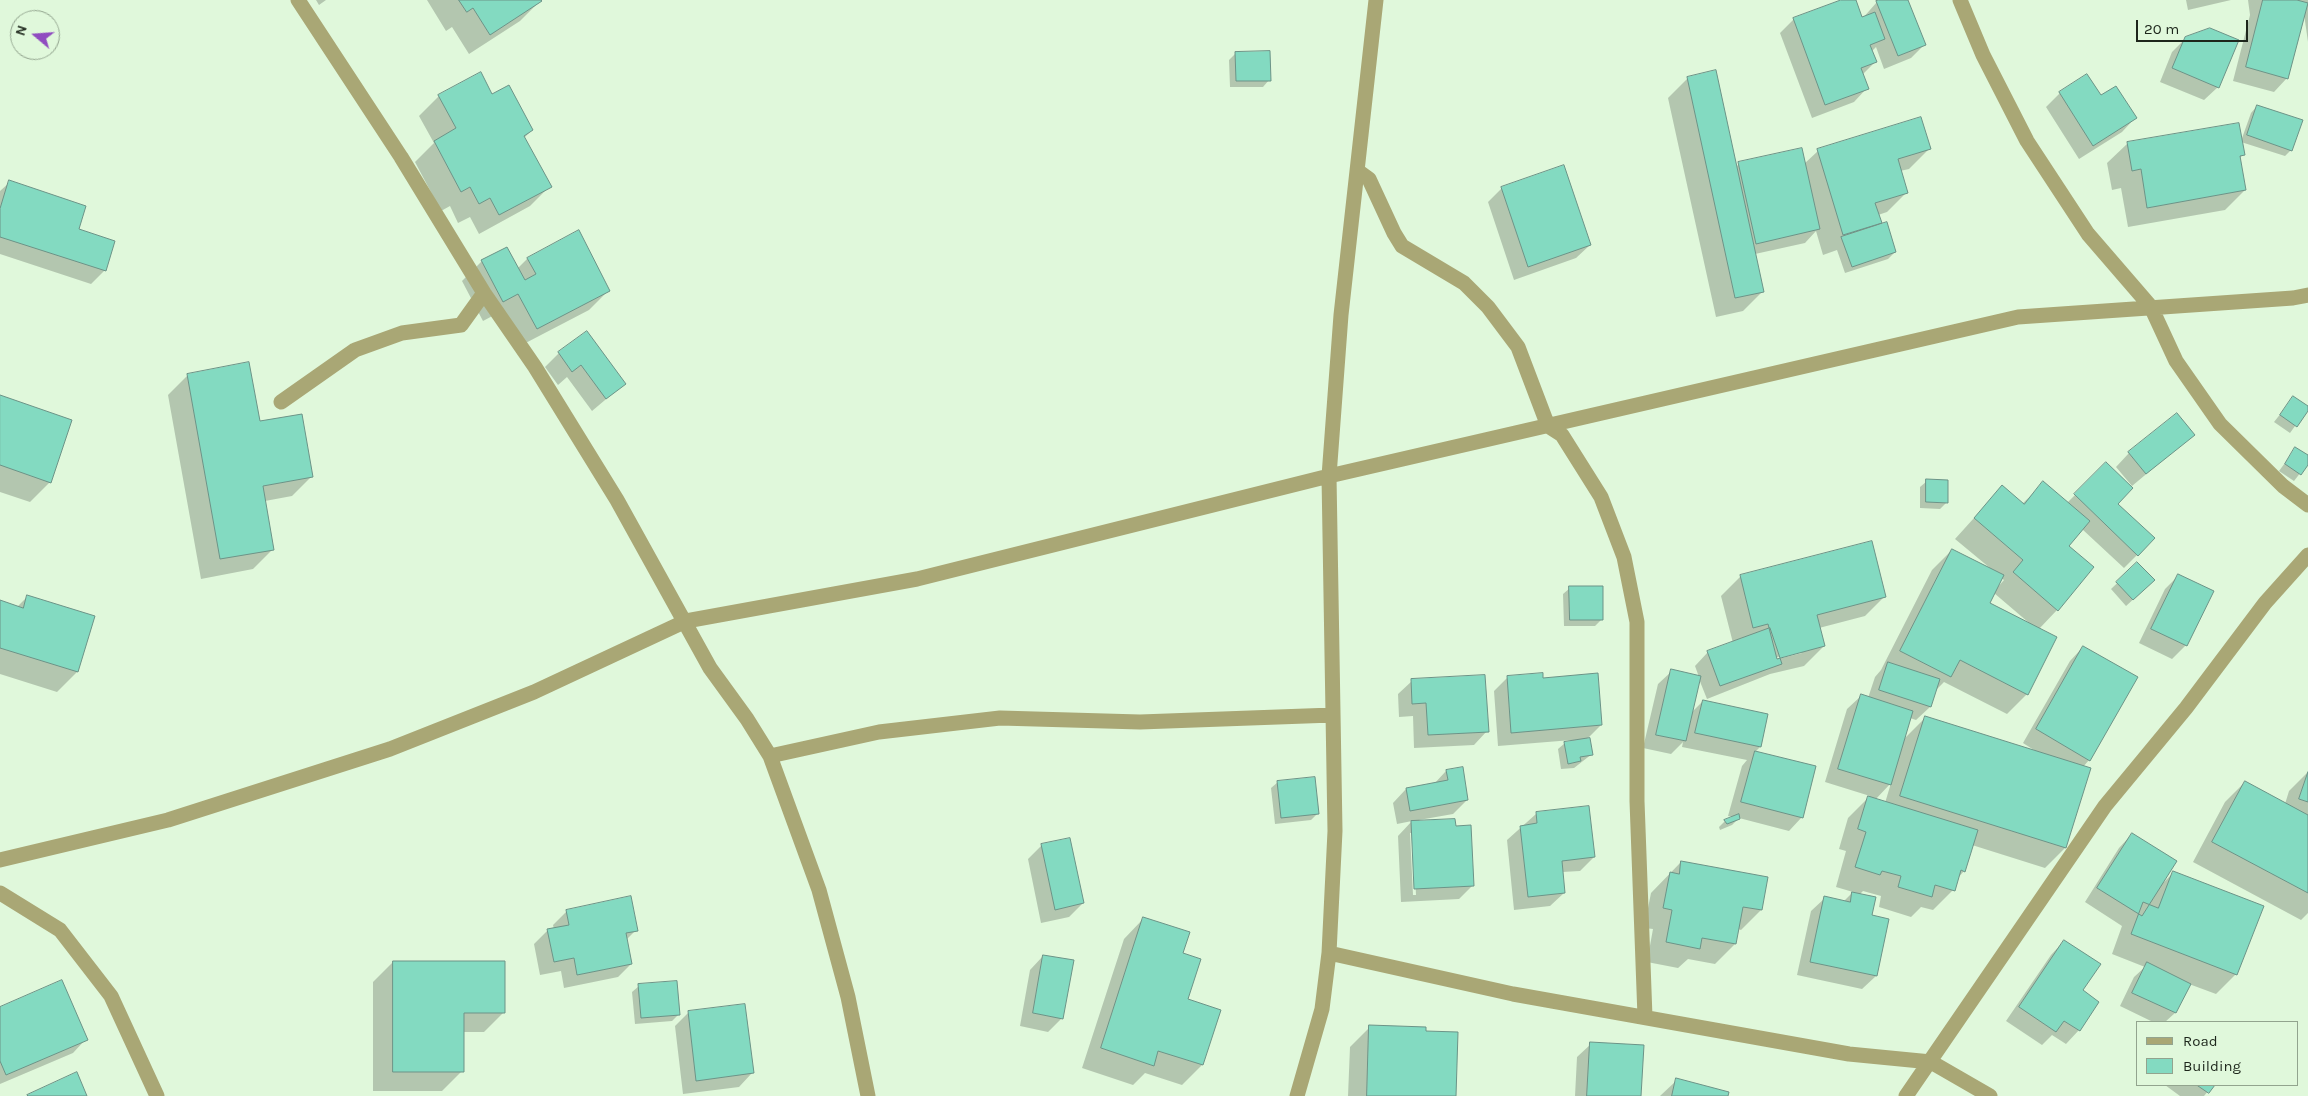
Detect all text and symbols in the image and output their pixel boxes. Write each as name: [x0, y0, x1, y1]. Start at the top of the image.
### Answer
north arrow: [10, 10, 60, 60]
scale bar: [2138, 10, 2250, 42]
text: 20 m: [2144, 20, 2179, 38]
text: N: [12, 23, 31, 38]
legend: [2136, 1021, 2298, 1086]
text: Road: [2183, 1032, 2218, 1050]
text: Building: [2183, 1057, 2241, 1075]

